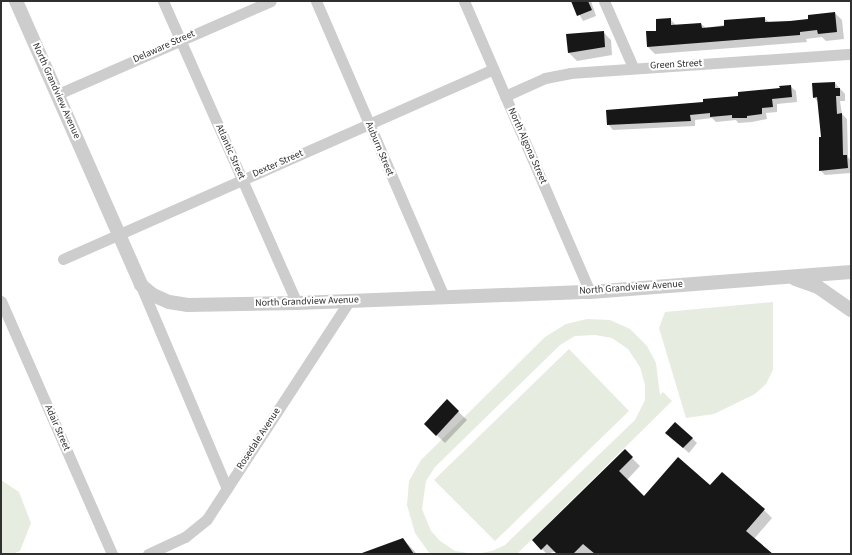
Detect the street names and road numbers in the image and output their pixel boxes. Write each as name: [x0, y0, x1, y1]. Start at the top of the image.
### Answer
street label: Delaware Street: [131, 28, 197, 66]
street label: North Grandview Avenue: [29, 41, 83, 141]
street label: Green Street: [650, 58, 702, 72]
street label: North Algona Street: [505, 106, 549, 186]
street label: Auburn Street: [362, 120, 396, 178]
street label: Atlantic Street: [212, 123, 248, 181]
street label: Dexter Street: [251, 148, 305, 180]
street label: North Grandview Avenue: [579, 278, 683, 298]
street label: North Grandview Avenue: [255, 294, 359, 310]
street label: Adair Street: [42, 403, 72, 453]
street label: Rosedale Avenue: [235, 406, 283, 472]

